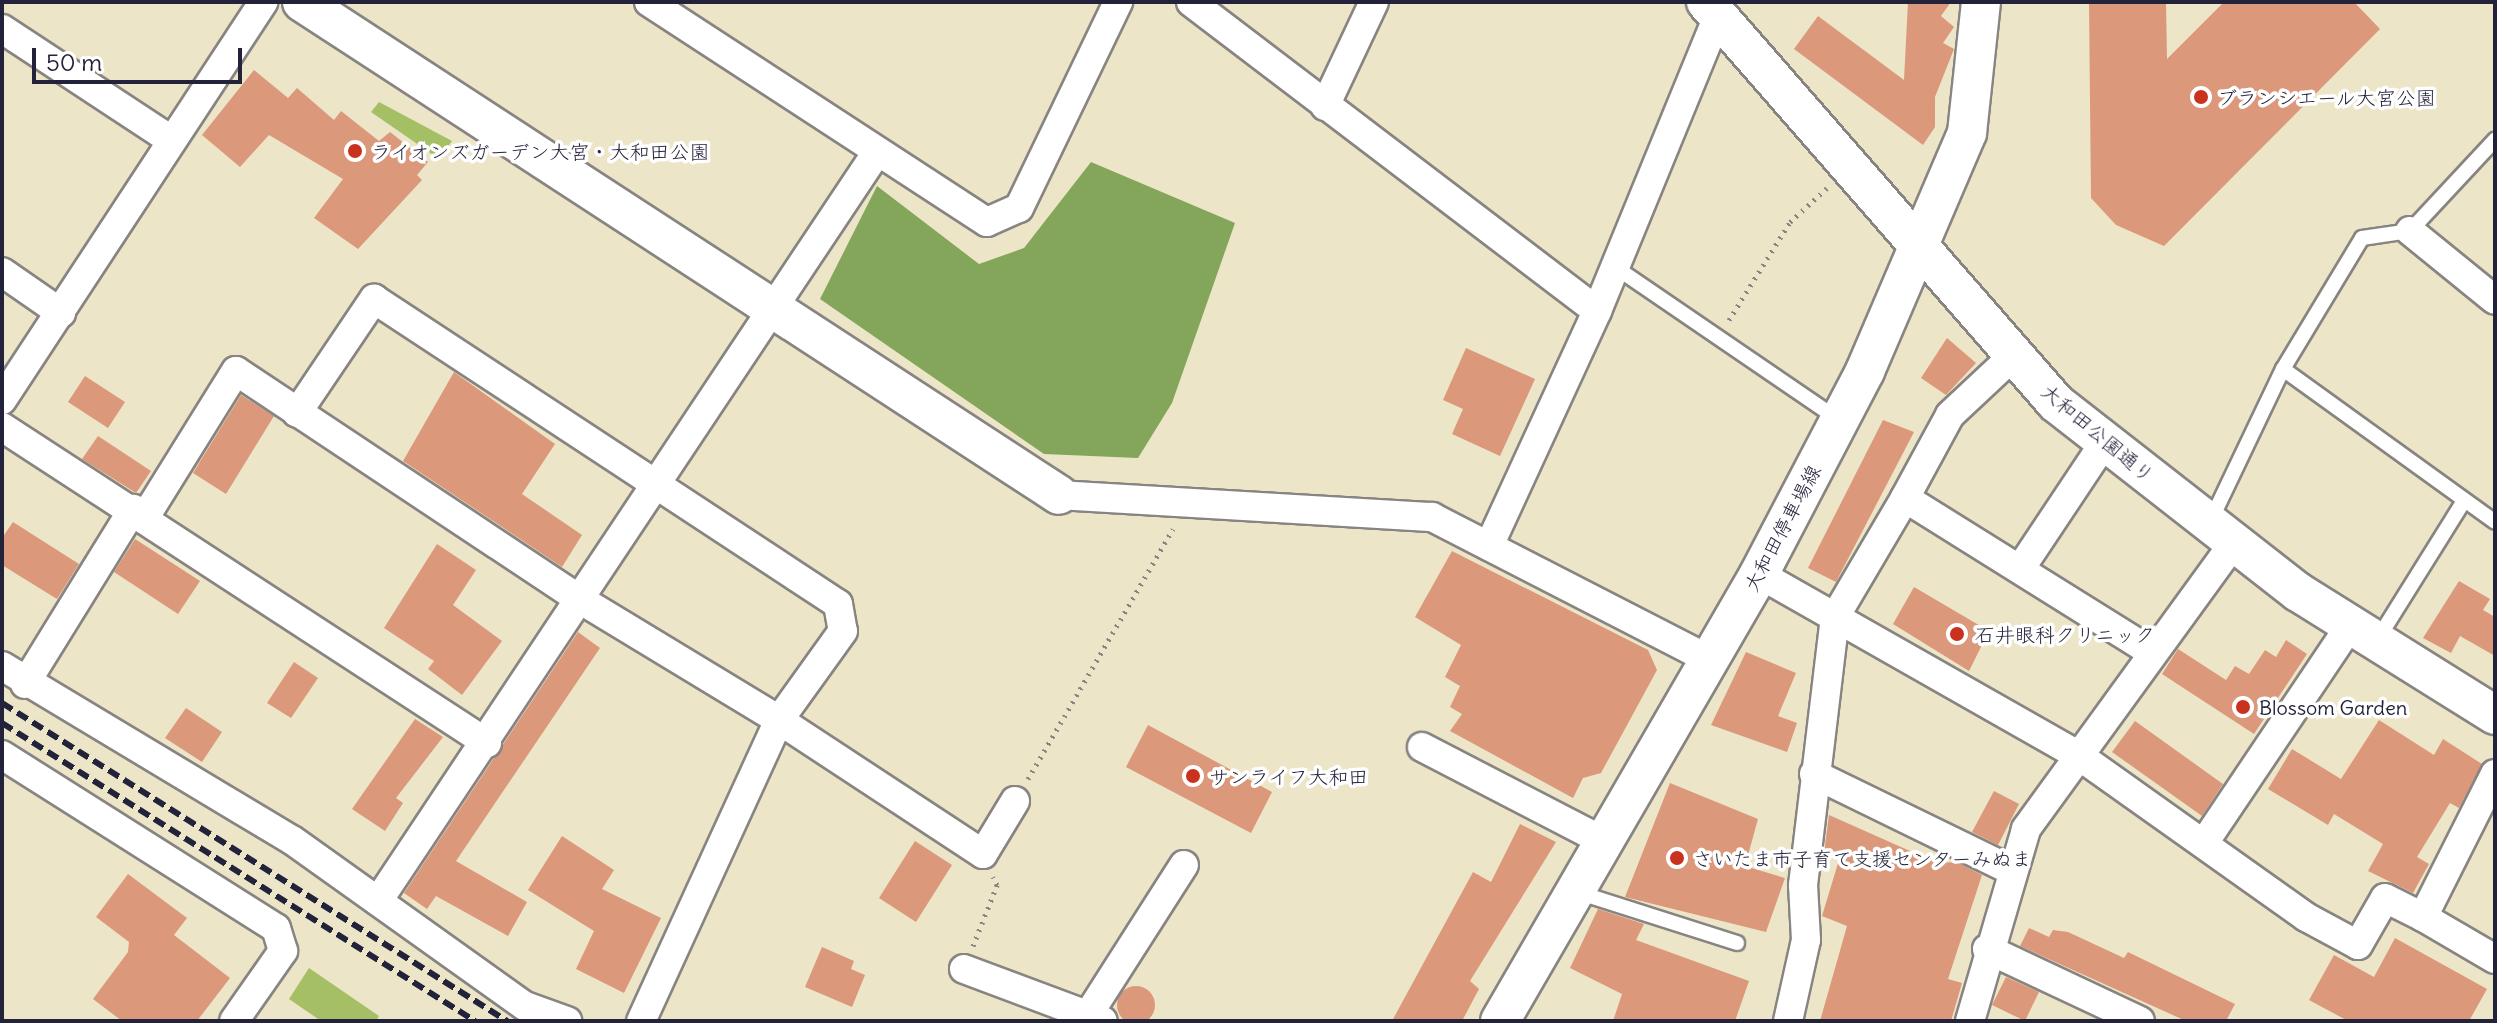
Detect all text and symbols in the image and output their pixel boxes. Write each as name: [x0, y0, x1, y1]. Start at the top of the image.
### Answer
scale bar: [36, 32, 246, 82]
text: 50 m: [46, 47, 102, 77]
place label: ブランシエール大宮公園: [2217, 85, 2437, 109]
marker: ブランシエール大宮公園: [2192, 88, 2210, 106]
place label: ライオンズガーデン大宮・大和田公園: [371, 139, 711, 163]
marker: ライオンズガーデン大宮・大和田公園: [346, 142, 364, 160]
street label: 大和田公園通り: [2037, 379, 2159, 487]
street label: 大和田停車場線: [1739, 461, 1825, 595]
place label: 石井眼科クリニック: [1975, 622, 2155, 646]
marker: 石井眼科クリニック: [1946, 623, 1968, 645]
place label: Blossom Garden: [2259, 695, 2407, 719]
marker: Blossom Garden: [2234, 698, 2252, 716]
place label: サンライフ大和田: [1209, 764, 1369, 788]
marker: サンライフ大和田: [1184, 767, 1202, 785]
place label: さいたま市子育て支援センターみぬま: [1693, 846, 2033, 870]
marker: さいたま市子育て支援センターみぬま: [1668, 849, 1686, 867]

